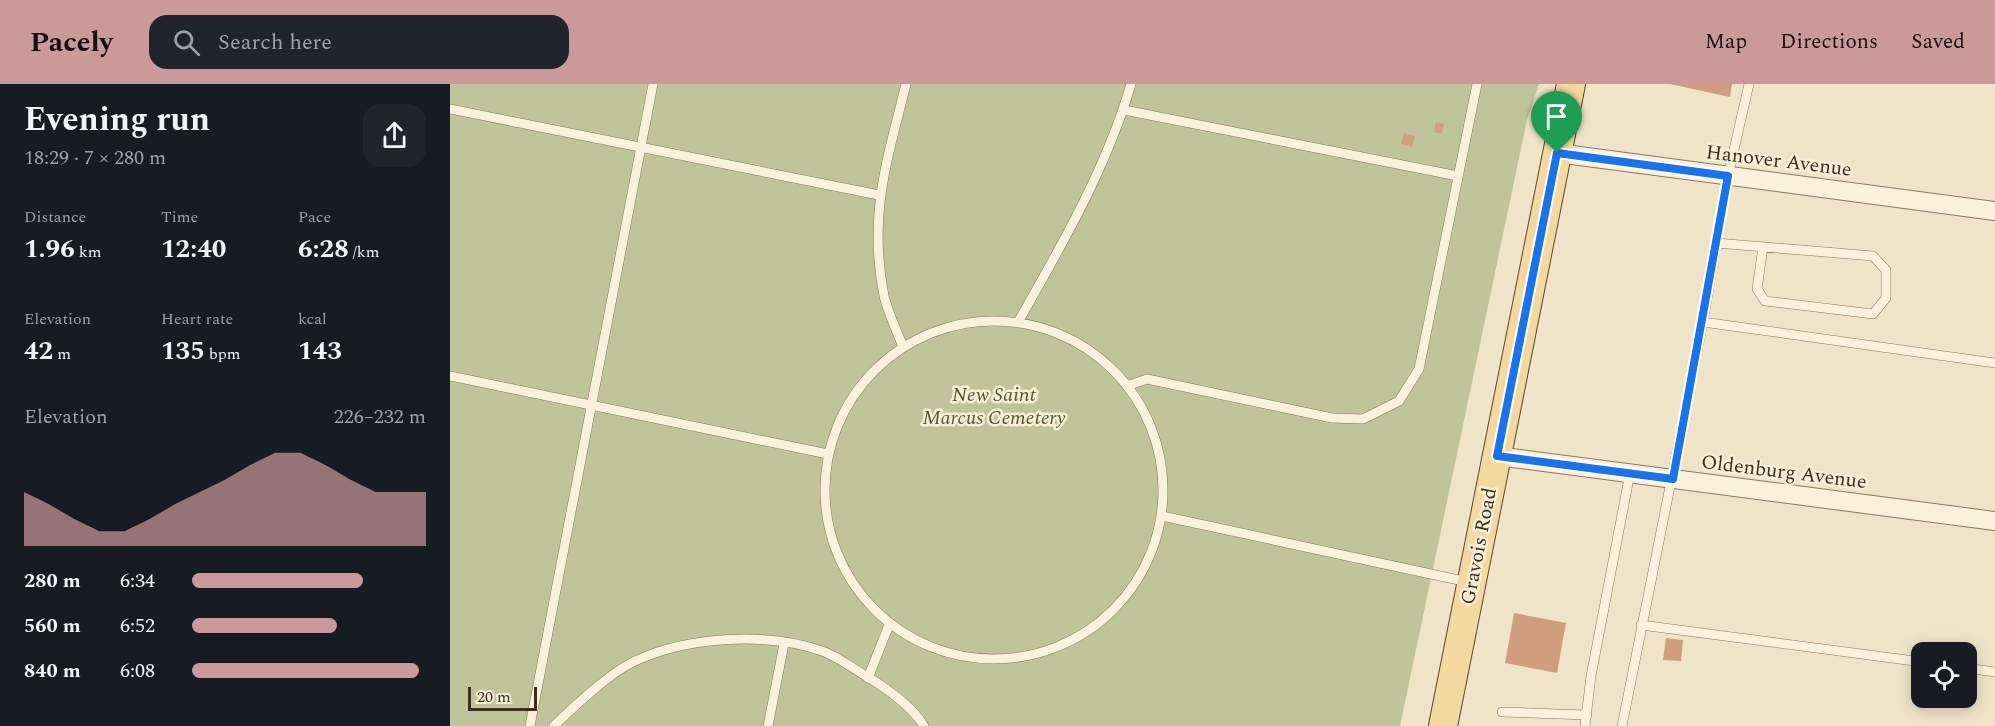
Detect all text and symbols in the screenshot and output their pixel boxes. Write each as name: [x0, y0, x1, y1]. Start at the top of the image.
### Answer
search box: [149, 15, 569, 69]
text: Pacely: [30, 21, 113, 64]
icon: search: [170, 26, 203, 59]
text: Search here: [218, 26, 332, 59]
text: Map: [1705, 26, 1747, 58]
text: Directions: [1780, 26, 1878, 58]
text: Saved: [1911, 26, 1965, 58]
pin: [1531, 91, 1582, 153]
text: Evening run: [24, 95, 210, 145]
icon: arrive: [1540, 100, 1573, 133]
button: share: [363, 104, 426, 167]
street label: Hanover Avenue: [1704, 137, 1853, 185]
text: 18:29 · 7 × 280 m: [24, 143, 166, 173]
text: Distance: [24, 205, 86, 229]
text: Time: [161, 205, 198, 229]
text: Pace: [298, 205, 331, 229]
text: 1.96: [24, 229, 75, 269]
text: 12:40: [161, 229, 226, 269]
text: 6:28: [298, 229, 349, 269]
text: km: [75, 240, 101, 264]
text: /km: [349, 240, 379, 264]
text: Elevation: [24, 307, 91, 331]
text: Heart rate: [161, 307, 233, 331]
text: kcal: [298, 307, 327, 331]
text: 42: [24, 331, 53, 371]
text: 135: [161, 331, 205, 371]
text: 143: [298, 331, 342, 371]
text: m: [53, 342, 71, 366]
text: bpm: [205, 342, 241, 366]
park label: New Saint Marcus Cemetery: [923, 380, 1065, 433]
text: Elevation: [24, 402, 108, 432]
text: 226–232 m: [334, 402, 426, 432]
street label: Oldenburg Avenue: [1699, 447, 1868, 497]
street label: Gravois Road: [1453, 485, 1505, 607]
text: 280 m: [24, 566, 81, 596]
text: 6:34: [120, 566, 155, 596]
text: 560 m: [24, 611, 81, 641]
text: 6:52: [120, 611, 155, 641]
map controls: [1911, 642, 1977, 708]
button: locate: [1911, 642, 1977, 708]
text: 840 m: [24, 656, 81, 686]
text: 6:08: [120, 656, 155, 686]
scale bar: [468, 684, 537, 712]
text: 20 m: [477, 685, 511, 709]

